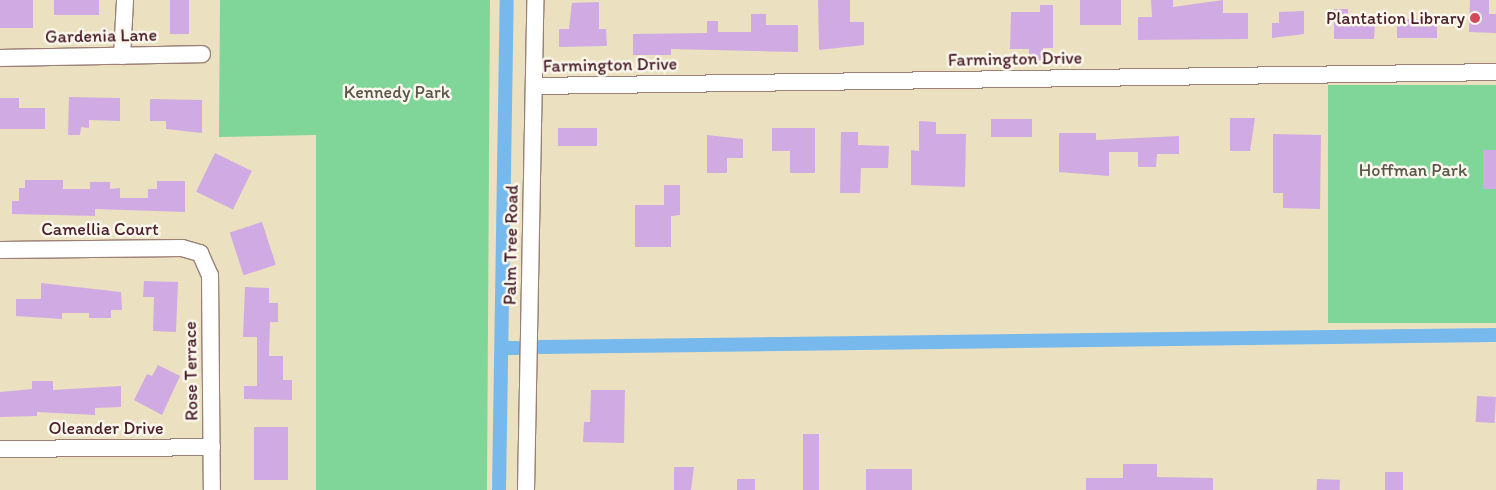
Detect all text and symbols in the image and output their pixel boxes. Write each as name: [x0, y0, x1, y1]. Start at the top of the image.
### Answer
place label: Plantation Library: [1327, 7, 1465, 29]
marker: Plantation Library: [1469, 12, 1481, 24]
street label: Gardenia Lane: [45, 24, 157, 48]
street label: Farmington Drive: [948, 47, 1082, 71]
street label: Farmington Drive: [543, 53, 677, 77]
park label: Kennedy Park: [344, 81, 450, 103]
park label: Hoffman Park: [1359, 159, 1467, 181]
street label: Palm Tree Road: [499, 186, 523, 304]
street label: Camellia Court: [41, 218, 159, 240]
street label: Rose Terrace: [179, 322, 203, 420]
street label: Oleander Drive: [48, 417, 164, 439]

